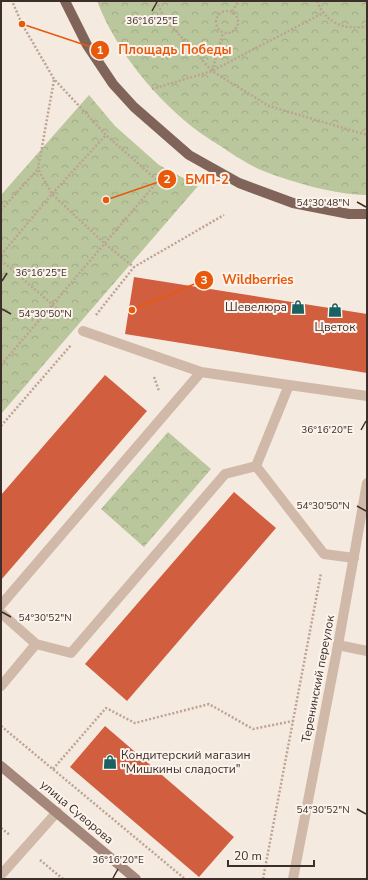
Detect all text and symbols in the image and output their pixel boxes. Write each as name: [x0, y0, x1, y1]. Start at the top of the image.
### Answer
text: 36°16'25"E: [126, 14, 178, 28]
callout: Площадь Победы: [90, 37, 240, 62]
text: Площадь Победы: [118, 41, 232, 59]
text: 1: [96, 42, 104, 58]
callout: БМП-2: [157, 167, 237, 192]
text: 2: [163, 171, 171, 187]
text: БМП-2: [185, 171, 229, 189]
text: 54°30'48"N: [296, 196, 350, 210]
text: 36°16'25"E: [15, 266, 67, 280]
callout: Wildberries: [194, 267, 302, 292]
text: Wildberries: [222, 271, 294, 289]
text: 3: [200, 272, 208, 288]
place label: Шевелюра: [225, 299, 287, 315]
shop icon: Шевелюра: [290, 299, 306, 315]
shop icon: Цветок: [327, 302, 343, 318]
text: 54°30'50"N: [18, 307, 72, 321]
place label: Цветок: [315, 319, 356, 335]
text: 36°16'20"E: [301, 423, 353, 437]
text: 54°30'50"N: [296, 499, 350, 513]
text: 54°30'52"N: [18, 611, 72, 625]
street label: Теренинский переулок: [298, 613, 338, 744]
place label: Кондитерский магазин "Мишкины сладости": [121, 747, 251, 777]
shop icon: Кондитерский магазин "Мишкины сладости": [102, 754, 118, 770]
street label: улица Суворова: [37, 777, 117, 847]
text: 54°30'52"N: [296, 803, 350, 817]
scale bar: [228, 842, 314, 868]
text: 20 m: [234, 848, 262, 864]
text: 36°16'20"E: [92, 853, 144, 867]

